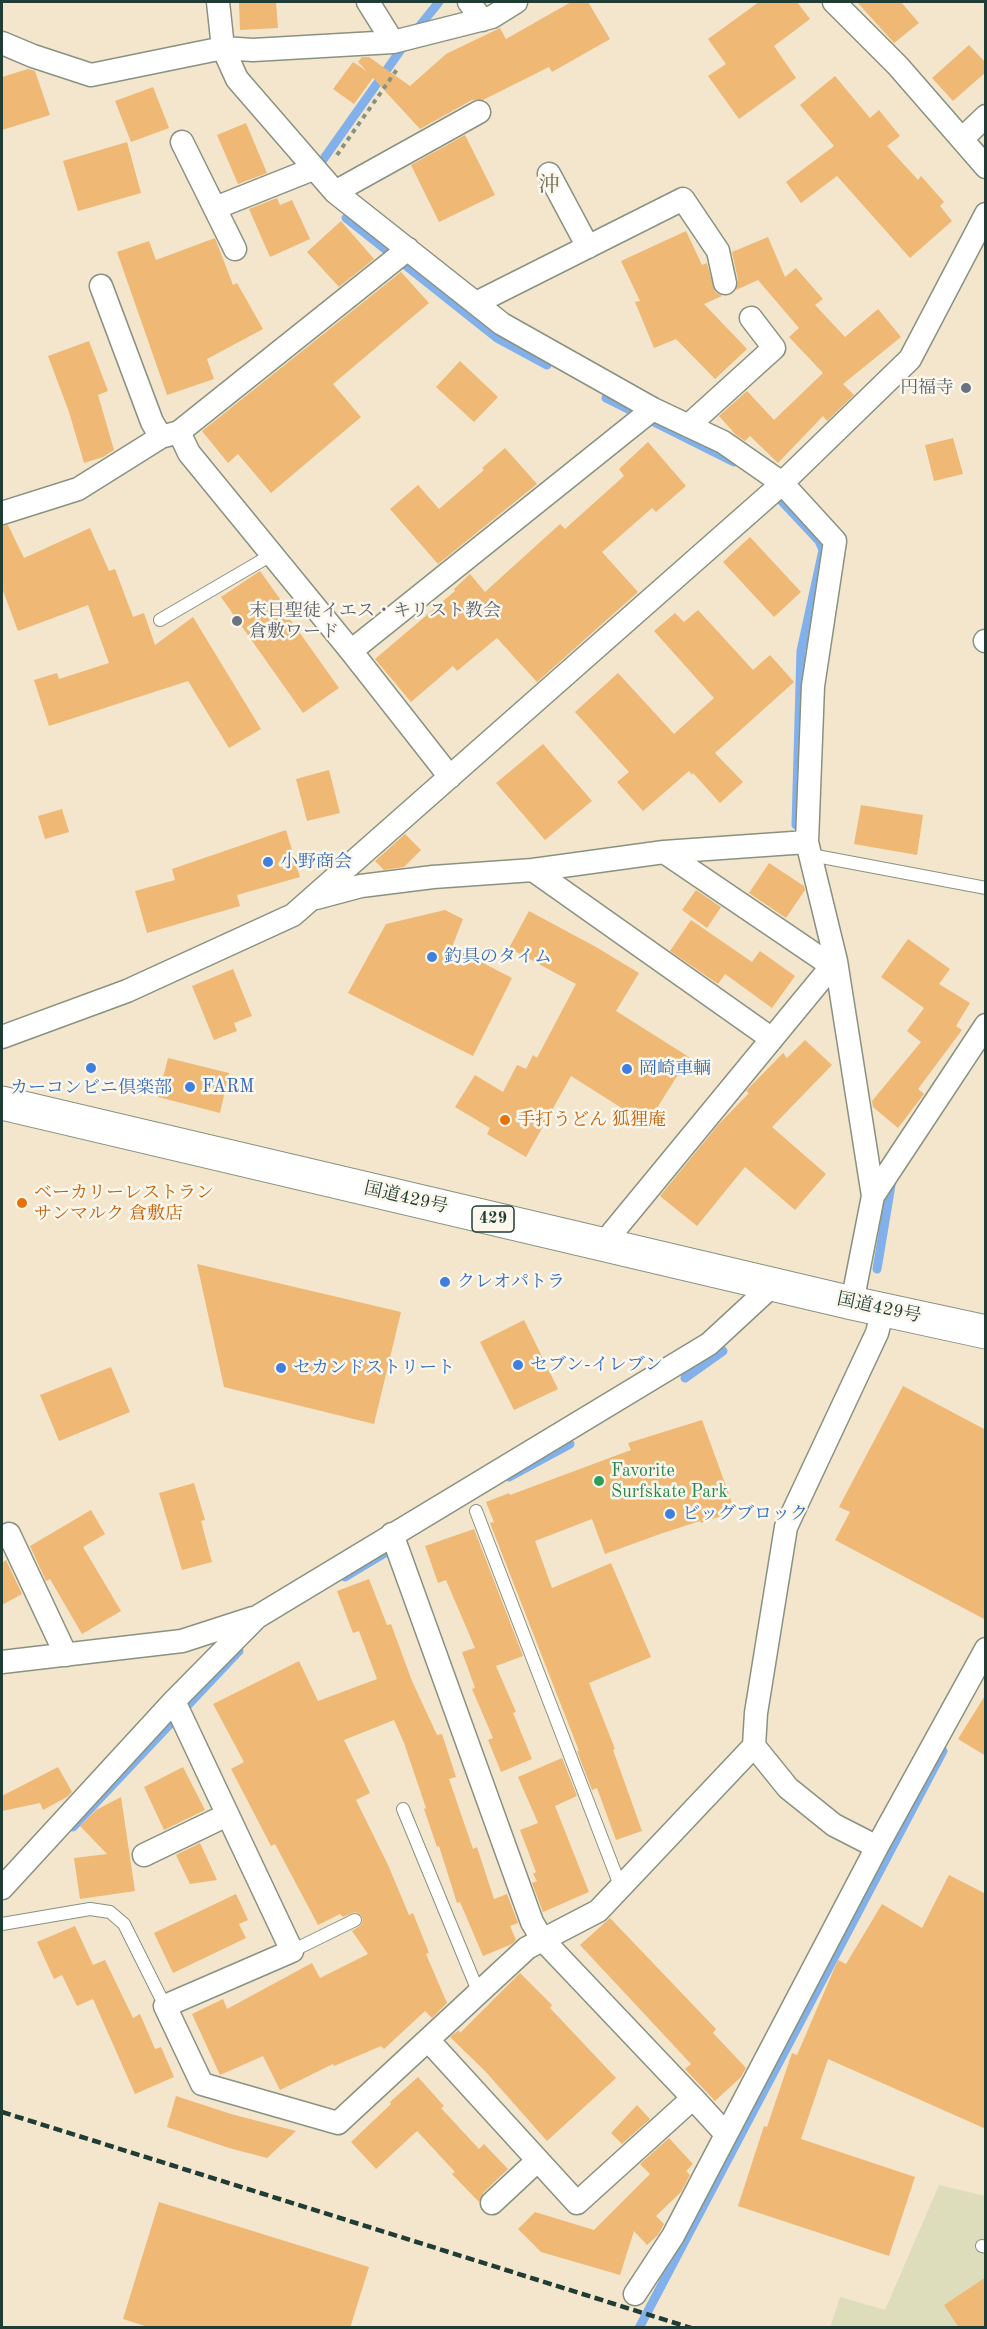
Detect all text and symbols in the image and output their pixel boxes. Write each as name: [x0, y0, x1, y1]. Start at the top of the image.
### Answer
district label: 沖: [539, 172, 559, 198]
place label: 円福寺: [900, 377, 954, 399]
marker: 円福寺: [959, 381, 973, 395]
place label: 末日聖徒イエス・キリスト教会 倉敷ワード: [249, 600, 501, 642]
marker: 末日聖徒イエス・キリスト教会 倉敷ワード: [230, 614, 244, 628]
place label: 小野商会: [280, 851, 352, 873]
marker: 小野商会: [261, 855, 275, 869]
place label: 釣具のタイム: [444, 946, 552, 968]
marker: 釣具のタイム: [425, 950, 439, 964]
place label: 岡崎車輌: [639, 1058, 711, 1080]
marker: カーコンビニ倶楽部: [84, 1061, 98, 1075]
marker: 岡崎車輌: [620, 1062, 634, 1076]
place label: FARM: [202, 1076, 254, 1098]
place label: カーコンビニ倶楽部: [10, 1077, 172, 1099]
marker: FARM: [183, 1080, 197, 1094]
place label: 手打うどん 狐狸庵: [517, 1109, 666, 1131]
marker: 手打うどん 狐狸庵: [498, 1113, 512, 1127]
street label: 国道429号: [362, 1178, 450, 1218]
place label: ベーカリーレストラン サンマルク 倉敷店: [34, 1182, 214, 1224]
marker: ベーカリーレストラン サンマルク 倉敷店: [15, 1196, 29, 1210]
road number: 429: [472, 1206, 514, 1232]
place label: クレオパトラ: [457, 1271, 565, 1293]
marker: クレオパトラ: [438, 1275, 452, 1289]
street label: 国道429号: [835, 1289, 923, 1327]
place label: セブン-イレブン: [530, 1354, 663, 1376]
place label: セカンドストリート: [293, 1357, 455, 1379]
marker: セブン-イレブン: [511, 1358, 525, 1372]
marker: セカンドストリート: [274, 1361, 288, 1375]
place label: Favorite Surfskate Park: [611, 1460, 728, 1502]
marker: Favorite Surfskate Park: [592, 1474, 606, 1488]
place label: ビッグブロック: [682, 1503, 808, 1525]
marker: ビッグブロック: [663, 1507, 677, 1521]

